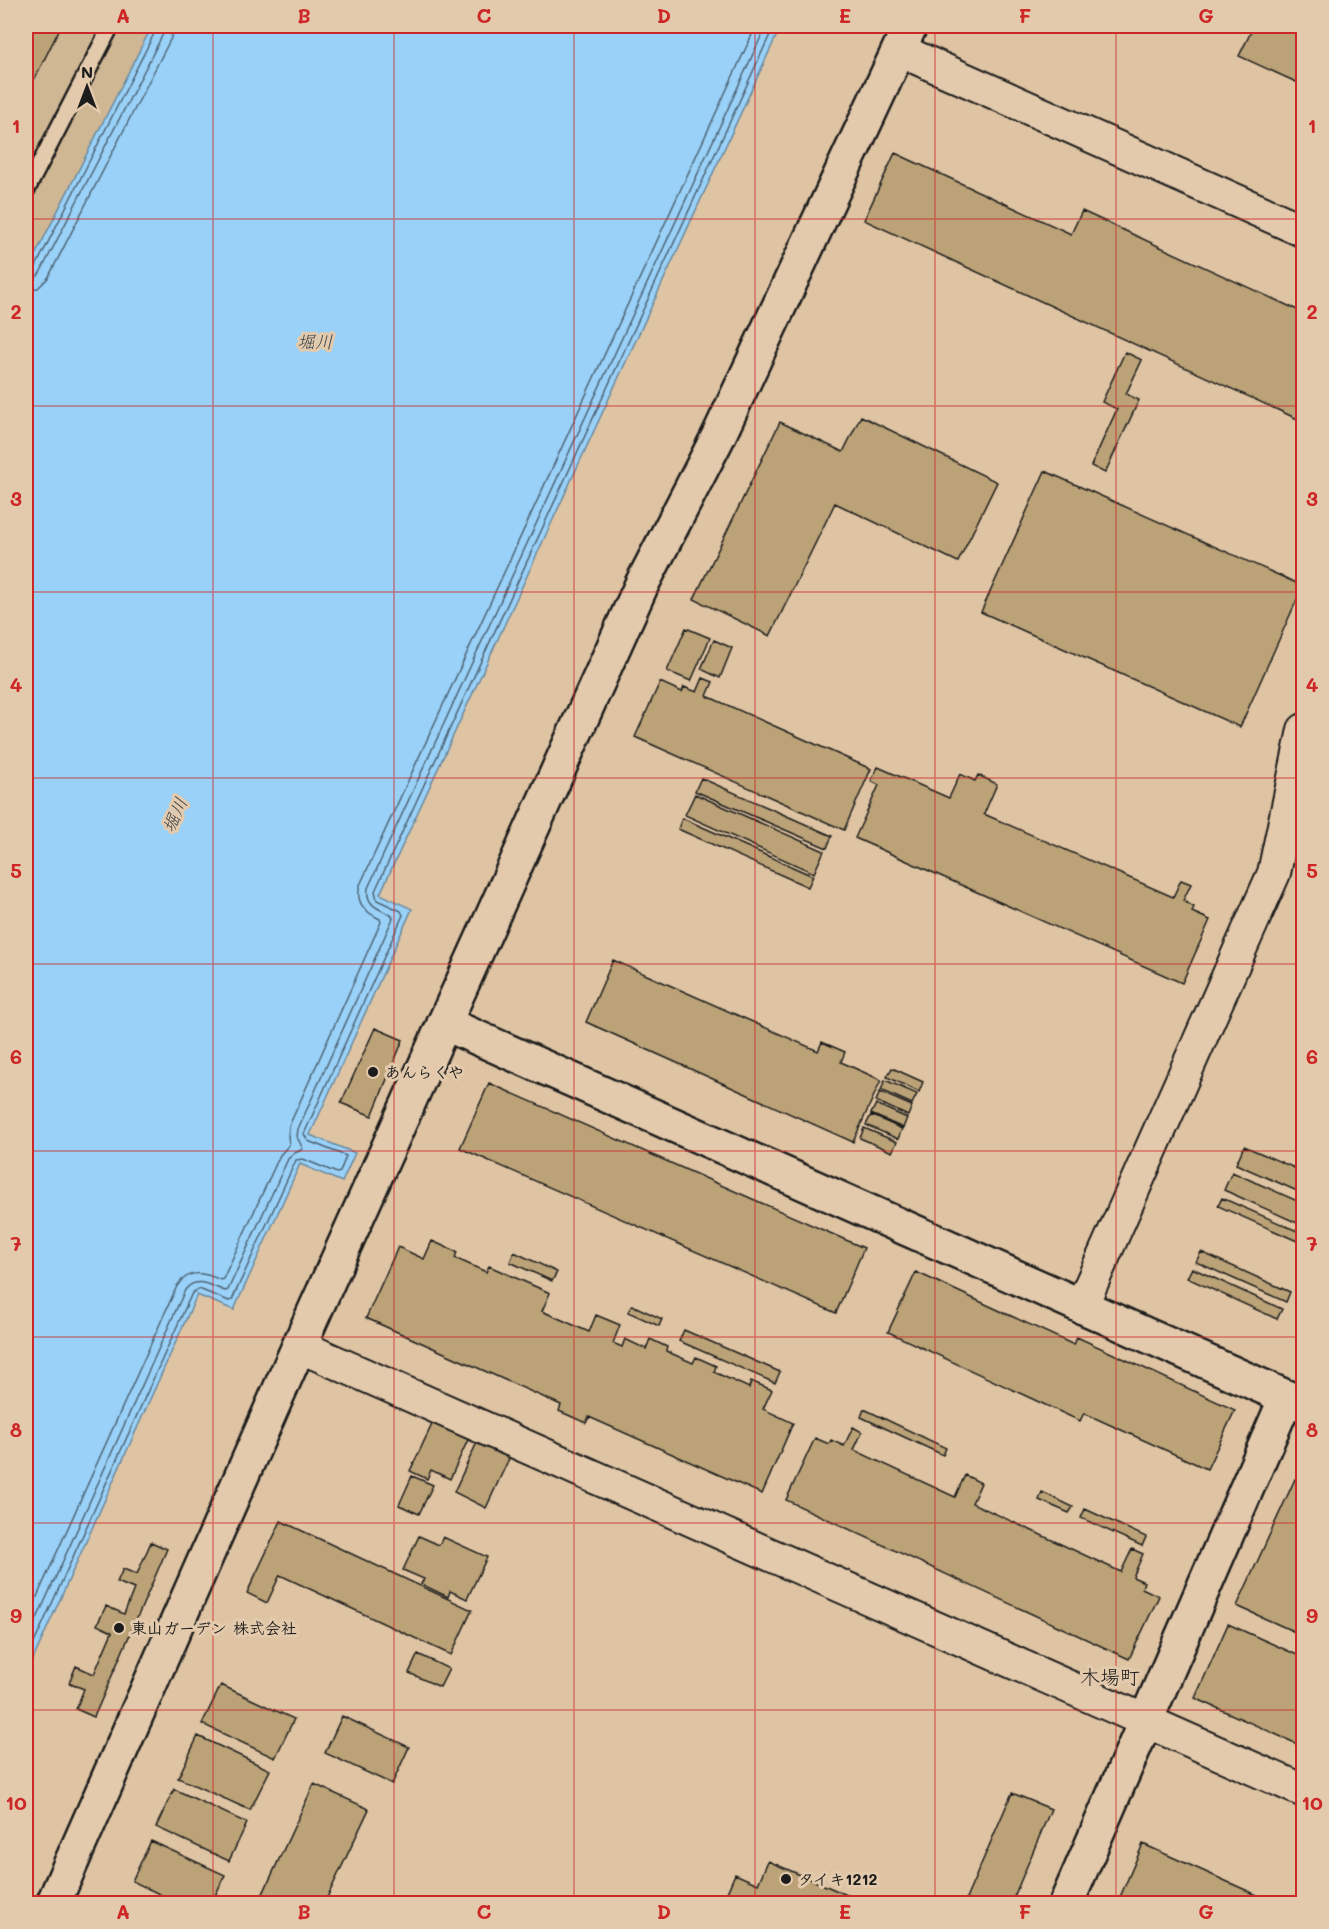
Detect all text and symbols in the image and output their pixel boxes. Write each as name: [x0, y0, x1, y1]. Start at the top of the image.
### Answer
text: A: [116, 2, 130, 28]
text: B: [297, 2, 311, 28]
text: C: [477, 2, 492, 28]
text: D: [657, 2, 671, 28]
text: E: [839, 2, 851, 28]
text: F: [1019, 2, 1032, 28]
text: G: [1198, 2, 1214, 28]
north arrow: [57, 57, 117, 117]
text: N: [81, 61, 93, 82]
text: 1: [12, 112, 20, 138]
text: 1: [1308, 112, 1316, 138]
text: 2: [10, 298, 22, 324]
text: 2: [1306, 298, 1318, 324]
water label: 堀川: [297, 329, 333, 353]
text: 3: [10, 485, 22, 511]
text: 3: [1306, 485, 1318, 511]
text: 4: [10, 671, 23, 697]
text: 4: [1306, 671, 1319, 697]
water label: 堀川: [156, 793, 192, 836]
text: 5: [10, 857, 22, 883]
text: 5: [1306, 857, 1318, 883]
text: 6: [10, 1043, 22, 1069]
text: 6: [1306, 1043, 1318, 1069]
place label: あんらくや: [385, 1061, 464, 1082]
marker: あんらくや: [366, 1065, 380, 1079]
text: 7: [10, 1230, 22, 1256]
text: 7: [1306, 1230, 1318, 1256]
text: 8: [10, 1416, 22, 1442]
text: 8: [1306, 1416, 1318, 1442]
text: 9: [10, 1602, 22, 1628]
text: 9: [1306, 1602, 1318, 1628]
place label: 東山ガーデン 株式会社: [131, 1617, 297, 1638]
marker: 東山ガーデン 株式会社: [112, 1621, 126, 1635]
district label: 木場町: [1080, 1663, 1140, 1689]
text: 10: [5, 1789, 27, 1815]
text: 10: [1301, 1789, 1323, 1815]
place label: タイキ1212: [798, 1868, 877, 1889]
marker: タイキ1212: [779, 1872, 793, 1886]
text: A: [116, 1898, 130, 1924]
text: B: [297, 1898, 311, 1924]
text: C: [477, 1898, 492, 1924]
text: D: [657, 1898, 671, 1924]
text: E: [839, 1898, 851, 1924]
text: F: [1019, 1898, 1032, 1924]
text: G: [1198, 1898, 1214, 1924]

